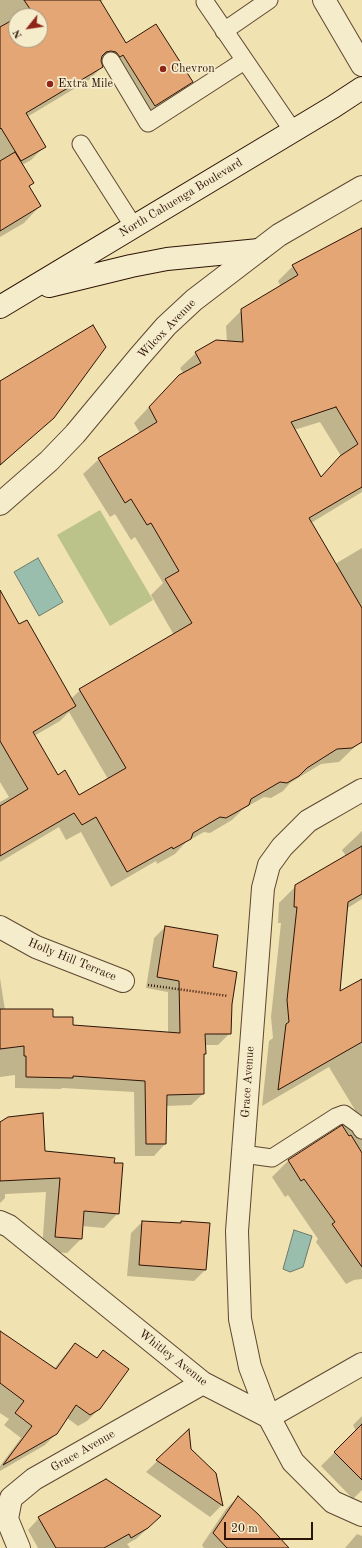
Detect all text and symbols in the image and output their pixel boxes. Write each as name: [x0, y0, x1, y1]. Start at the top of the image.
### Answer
north arrow: [8, 8, 48, 48]
text: N: [11, 27, 25, 40]
place label: Chevron: [171, 62, 215, 76]
marker: Chevron: [158, 64, 168, 74]
place label: Extra Mile: [58, 77, 113, 91]
marker: Extra Mile: [45, 79, 55, 89]
street label: North Cahuenga Boulevard: [117, 155, 245, 241]
street label: Wilcox Avenue: [135, 296, 199, 362]
street label: Holly Hill Terrace: [26, 936, 118, 984]
street label: Grace Avenue: [238, 1046, 258, 1118]
street label: Whitley Avenue: [136, 1327, 210, 1389]
street label: Grace Avenue: [48, 1427, 118, 1475]
scale bar: [226, 1514, 315, 1540]
text: 20 m: [231, 1523, 258, 1535]

